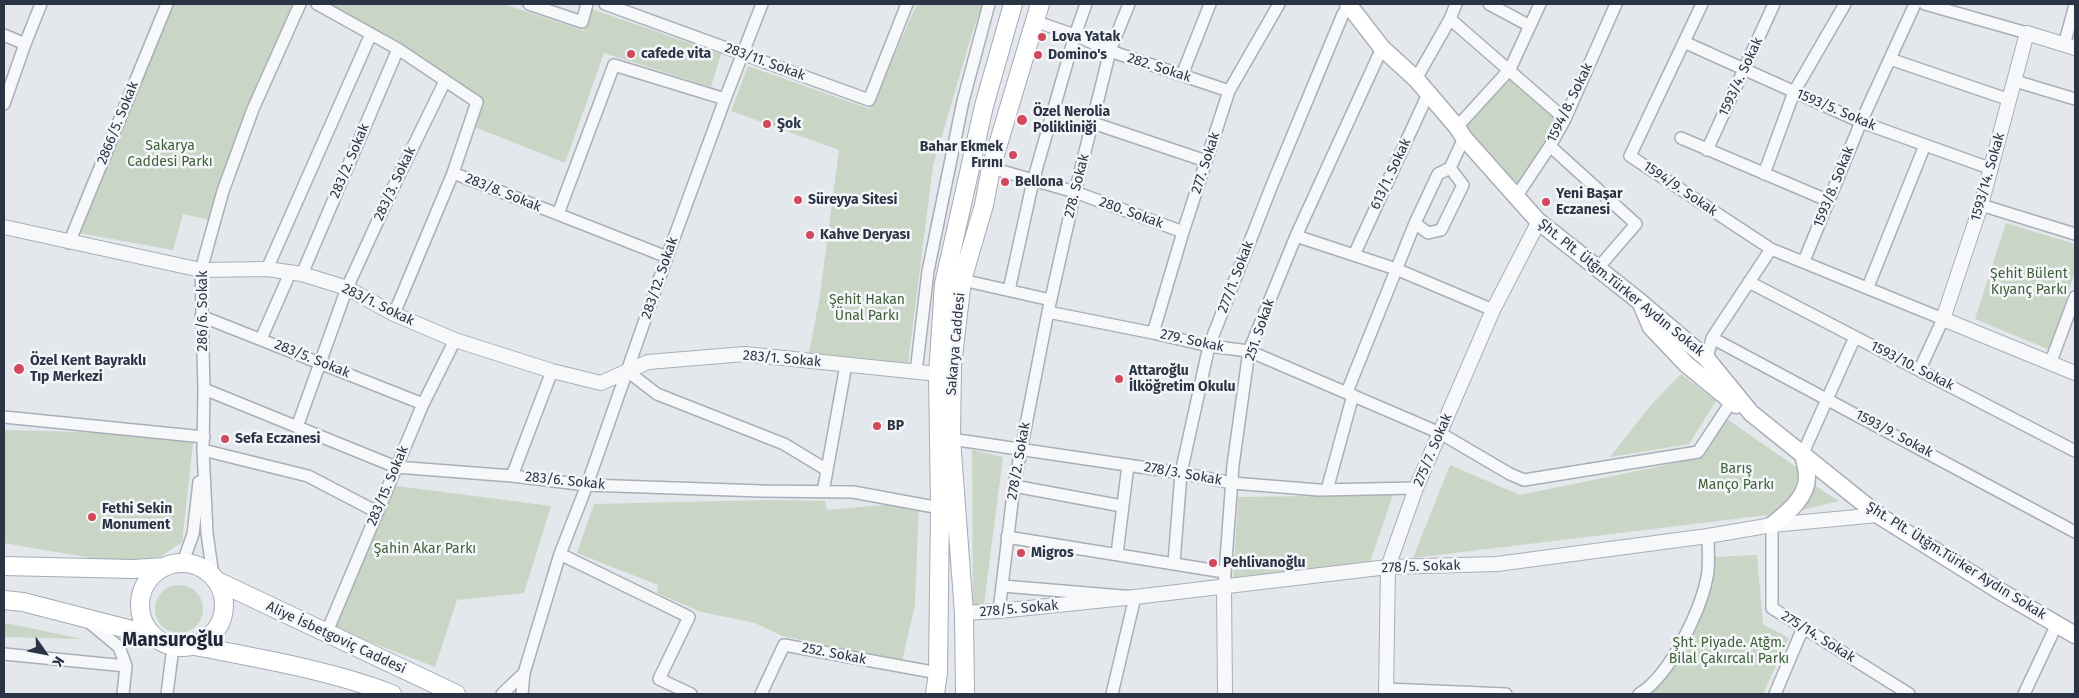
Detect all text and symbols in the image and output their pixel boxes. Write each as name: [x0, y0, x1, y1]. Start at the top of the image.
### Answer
place label: Lova Yatak: [1052, 29, 1120, 45]
marker: Lova Yatak: [1036, 31, 1048, 43]
street label: 1593/4. Sokak: [1715, 35, 1767, 119]
street label: 283/11. Sokak: [723, 40, 807, 84]
place label: cafede vita: [641, 46, 711, 62]
place label: Domino's: [1048, 47, 1107, 63]
marker: cafede vita: [625, 48, 637, 60]
marker: Domino's: [1032, 49, 1044, 61]
street label: 282. Sokak: [1125, 50, 1193, 86]
street label: 1594/8. Sokak: [1543, 60, 1597, 146]
street label: 2866/5. Sokak: [94, 79, 142, 167]
street label: 1593/5. Sokak: [1793, 86, 1879, 134]
place label: Özel Nerolia Polikliniği: [1033, 104, 1110, 136]
marker: Özel Nerolia Polikliniği: [1015, 113, 1029, 127]
place label: Şok: [777, 116, 801, 132]
marker: Şok: [761, 118, 773, 130]
street label: 283/2. Sokak: [327, 121, 373, 201]
street label: 277. Sokak: [1188, 130, 1224, 196]
street label: 1593/14. Sokak: [1967, 131, 2009, 223]
street label: 613/1. Sokak: [1367, 136, 1415, 212]
park label: Sakarya Caddesi Parkı: [127, 138, 213, 170]
place label: Bahar Ekmek Fırını: [920, 139, 1003, 172]
street label: 283/3. Sokak: [371, 144, 419, 224]
street label: 1593/8. Sokak: [1810, 144, 1858, 230]
marker: Bahar Ekmek Fırını: [1007, 149, 1019, 161]
street label: 278. Sokak: [1061, 152, 1093, 220]
street label: 1594/9. Sokak: [1640, 158, 1720, 220]
street label: 283/8. Sokak: [462, 170, 544, 216]
place label: Bellona: [1015, 174, 1064, 190]
marker: Bellona: [999, 176, 1011, 188]
place label: Yeni Başar Eczanesi: [1556, 186, 1623, 218]
place label: Süreyya Sitesi: [808, 192, 898, 208]
marker: Süreyya Sitesi: [792, 194, 804, 206]
street label: 280. Sokak: [1097, 194, 1165, 232]
marker: Yeni Başar Eczanesi: [1540, 196, 1552, 208]
street label: Şht. Plt. Ütğm.Türker Aydın Sokak: [1535, 216, 1707, 360]
place label: Kahve Deryası: [820, 227, 910, 243]
marker: Kahve Deryası: [804, 229, 816, 241]
street label: 283/12. Sokak: [638, 235, 682, 321]
street label: 277/1. Sokak: [1215, 239, 1257, 315]
park label: Şehit Bülent Kıyanç Parkı: [1990, 266, 2068, 298]
street label: 286/6. Sokak: [195, 271, 211, 351]
street label: 283/1. Sokak: [339, 280, 417, 330]
park label: Şehit Hakan Ünal Parkı: [829, 292, 905, 324]
street label: Sakarya Caddesi: [943, 292, 969, 396]
street label: 251. Sokak: [1242, 297, 1278, 363]
street label: 279. Sokak: [1159, 326, 1225, 356]
street label: 283/5. Sokak: [272, 336, 352, 382]
street label: 1593/10. Sokak: [1867, 338, 1957, 394]
street label: 283/1. Sokak: [742, 347, 822, 371]
place label: Özel Kent Bayraklı Tıp Merkezi: [30, 353, 146, 386]
marker: Özel Kent Bayraklı Tıp Merkezi: [12, 362, 26, 376]
place label: Attaroğlu İlköğretim Okulu: [1129, 363, 1236, 396]
marker: Attaroğlu İlköğretim Okulu: [1113, 373, 1125, 385]
street label: 1593/9. Sokak: [1852, 407, 1936, 461]
street label: 275/7. Sokak: [1410, 411, 1456, 489]
place label: BP: [887, 418, 904, 434]
marker: BP: [871, 420, 883, 432]
street label: 278/2. Sokak: [1004, 421, 1034, 501]
place label: Sefa Eczanesi: [235, 431, 321, 447]
marker: Sefa Eczanesi: [219, 433, 231, 445]
street label: 283/15. Sokak: [364, 443, 412, 529]
street label: 278/3. Sokak: [1143, 459, 1223, 489]
park label: Barış Manço Parkı: [1698, 461, 1774, 494]
street label: 283/6. Sokak: [524, 468, 606, 494]
street label: Şht. Plt. Ütğm.Türker Aydın Sokak: [1863, 499, 2049, 623]
place label: Fethi Sekin Monument: [102, 501, 172, 534]
marker: Fethi Sekin Monument: [86, 511, 98, 523]
park label: Şahin Akar Parkı: [374, 541, 476, 557]
place label: Migros: [1031, 545, 1074, 561]
marker: Migros: [1015, 547, 1027, 559]
place label: Pehlivanoğlu: [1223, 555, 1306, 571]
marker: Pehlivanoğlu: [1207, 557, 1219, 569]
street label: 278/5. Sokak: [1381, 557, 1461, 577]
street label: 278/5. Sokak: [979, 597, 1059, 621]
street label: Aliye İsbetgoviç Caddesi: [263, 598, 409, 678]
street label: 275/14. Sokak: [1778, 608, 1858, 666]
north arrow: [20, 628, 70, 678]
district label: Mansuroğlu: [122, 630, 224, 652]
park label: Şht. Piyade. Atğm. Bilal Çakırcalı Parkı: [1669, 635, 1789, 668]
street label: 252. Sokak: [800, 640, 868, 668]
text: K: [48, 653, 68, 670]

